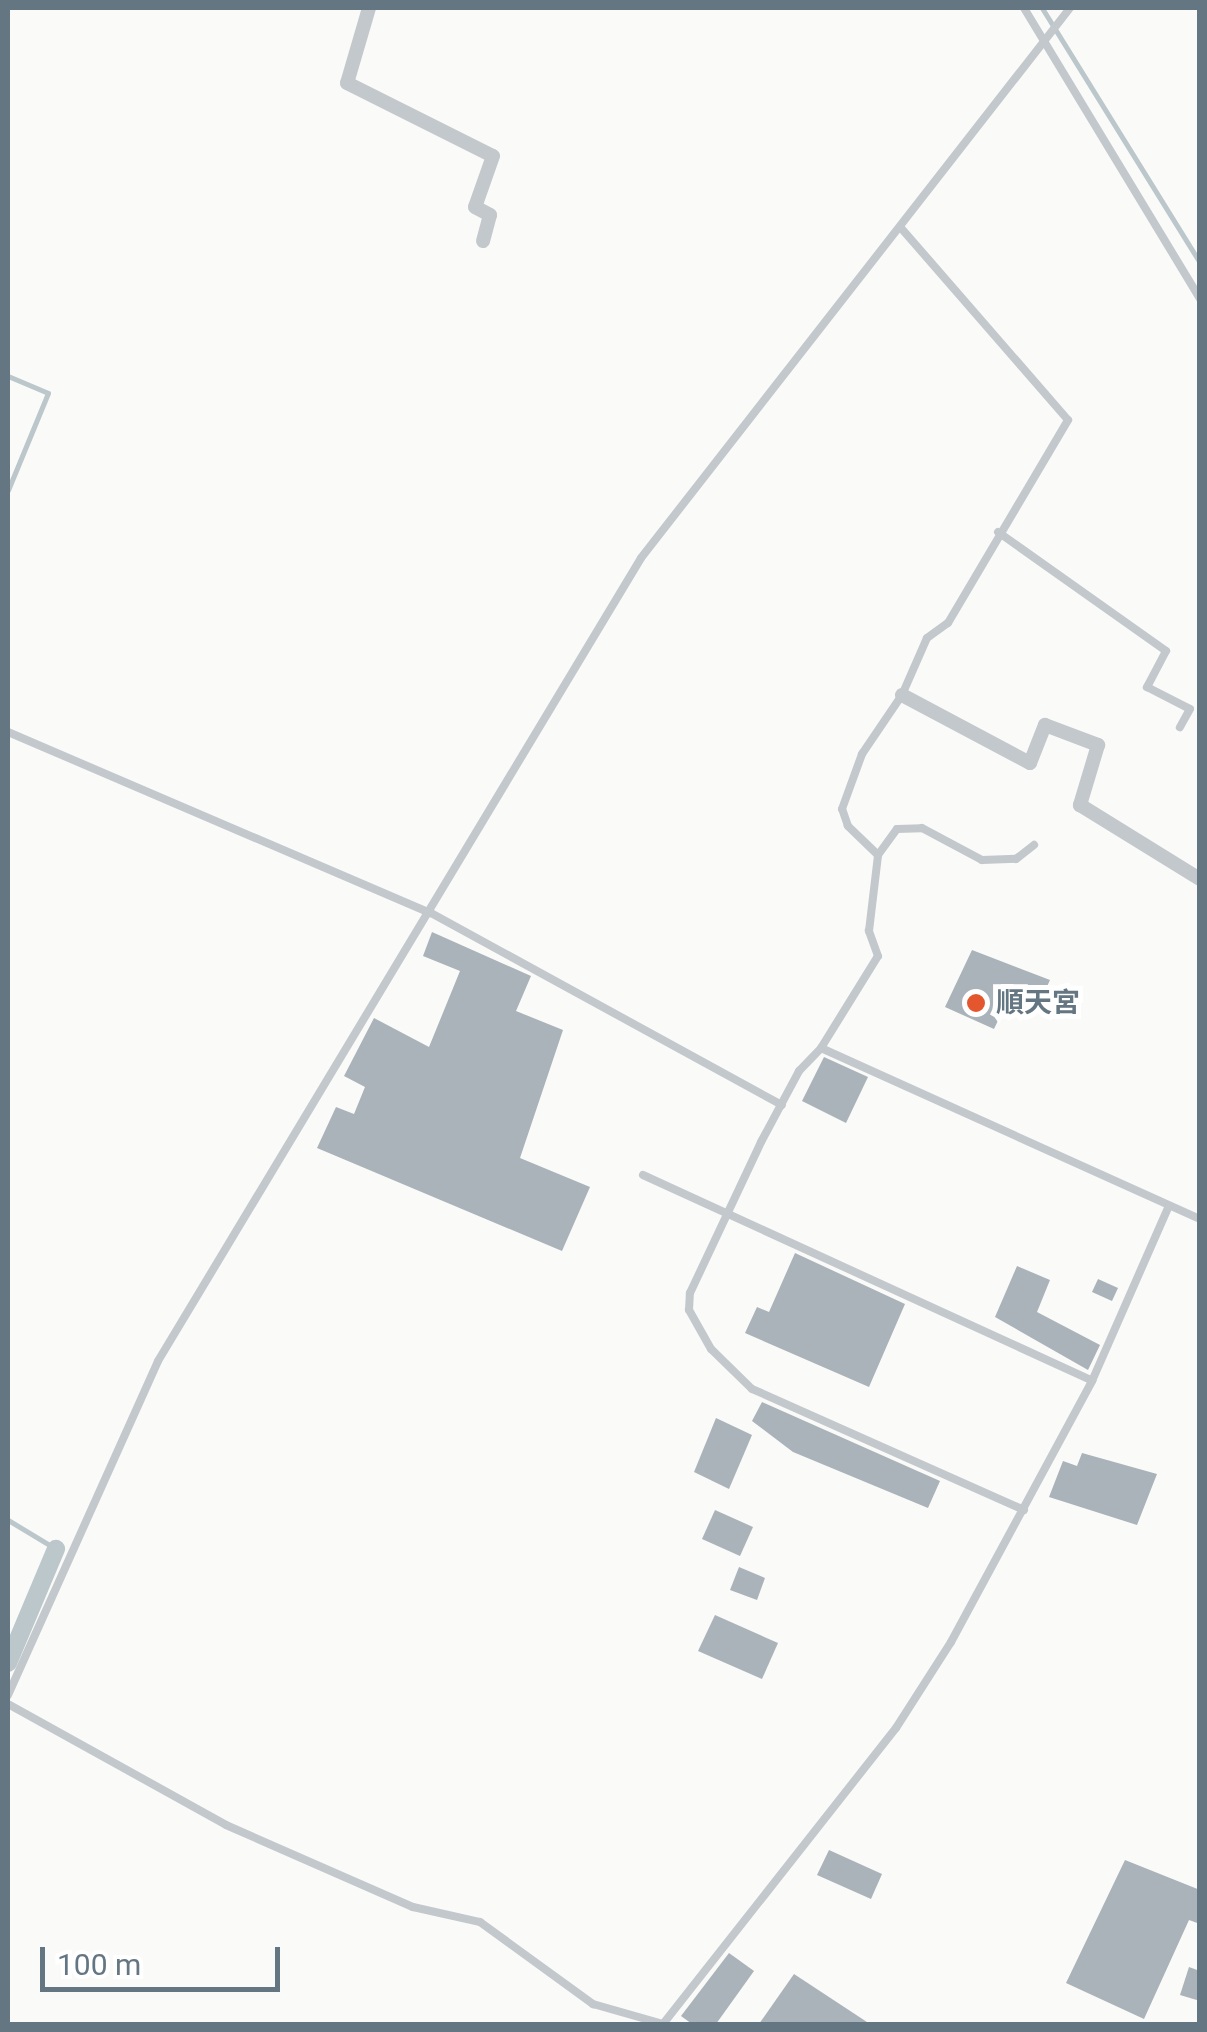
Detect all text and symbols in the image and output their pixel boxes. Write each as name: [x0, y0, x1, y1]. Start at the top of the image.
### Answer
place label: 順天宮: [996, 986, 1080, 1020]
marker: 順天宮: [965, 992, 987, 1014]
scale bar: [45, 1927, 285, 1989]
text: 100 m: [57, 1947, 141, 1982]

